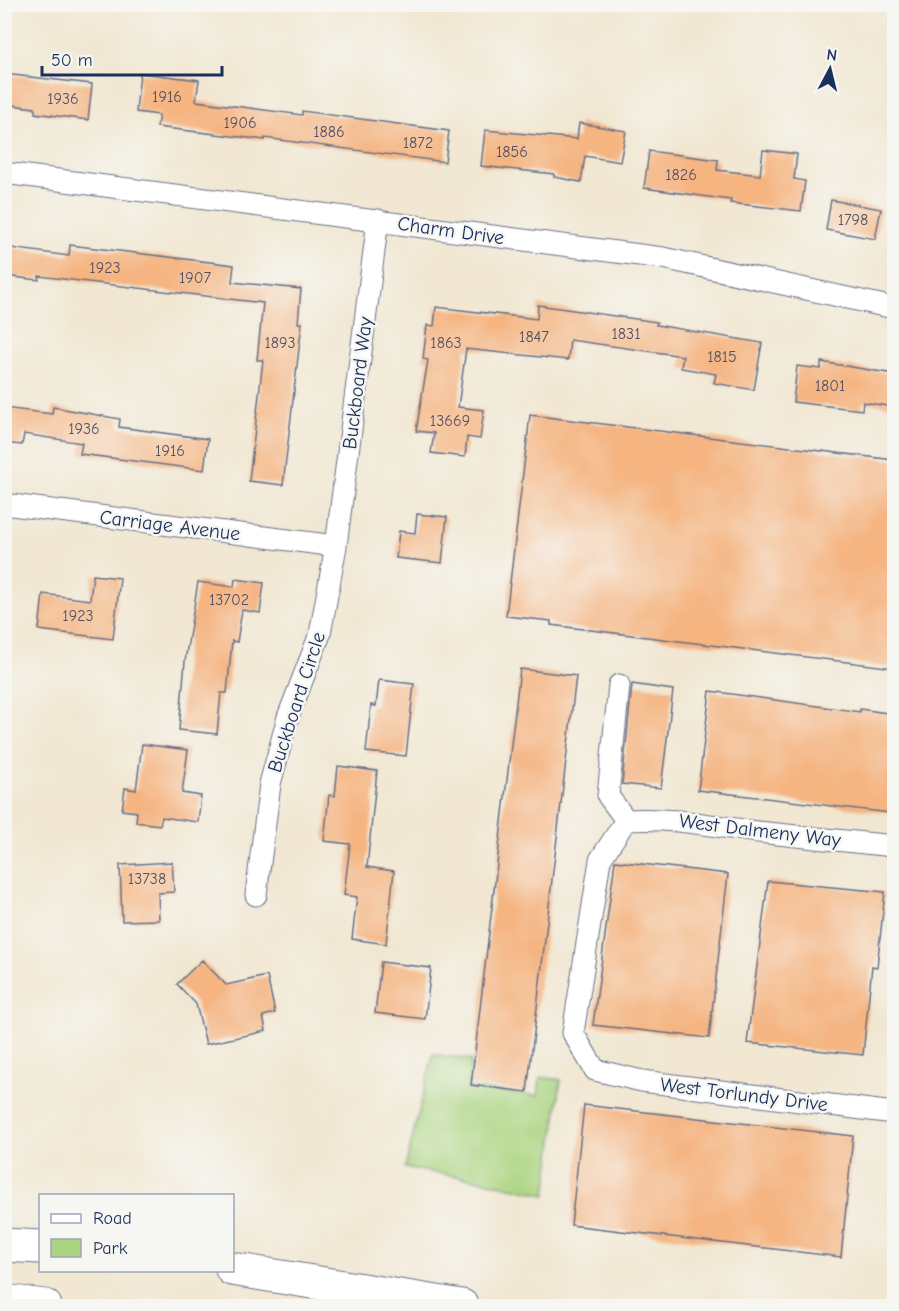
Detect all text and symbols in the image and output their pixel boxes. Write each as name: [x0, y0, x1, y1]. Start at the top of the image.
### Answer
scale bar: [42, 39, 222, 77]
north arrow: [800, 39, 860, 99]
text: N: [825, 46, 838, 65]
text: 50 m: [51, 50, 93, 71]
house number: 1916: [152, 88, 182, 106]
house number: 1936: [47, 90, 79, 108]
house number: 1906: [223, 114, 257, 132]
house number: 1886: [313, 123, 345, 141]
house number: 1872: [403, 134, 433, 152]
house number: 1856: [496, 143, 528, 161]
house number: 1826: [665, 166, 697, 184]
house number: 1798: [838, 211, 868, 229]
street label: Charm Drive: [396, 212, 506, 249]
house number: 1923: [89, 259, 121, 277]
house number: 1907: [179, 269, 211, 287]
street label: Buckboard Way: [338, 315, 377, 451]
house number: 1831: [611, 325, 641, 343]
house number: 1847: [519, 328, 549, 346]
house number: 1893: [264, 334, 296, 352]
house number: 1863: [430, 334, 462, 352]
house number: 1815: [707, 348, 737, 366]
house number: 1801: [815, 377, 845, 395]
house number: 13669: [430, 412, 470, 430]
house number: 1936: [68, 420, 100, 438]
house number: 1916: [155, 442, 185, 460]
street label: Carriage Avenue: [98, 505, 242, 546]
house number: 13702: [209, 591, 249, 609]
house number: 1923: [62, 607, 94, 625]
street label: Buckboard Circle: [263, 629, 330, 775]
street label: West Dalmeny Way: [678, 809, 842, 852]
house number: 13738: [128, 870, 166, 888]
street label: West Torlundy Drive: [659, 1073, 829, 1116]
legend: [39, 1194, 234, 1272]
text: Road: [93, 1208, 132, 1229]
text: Park: [93, 1238, 128, 1259]

